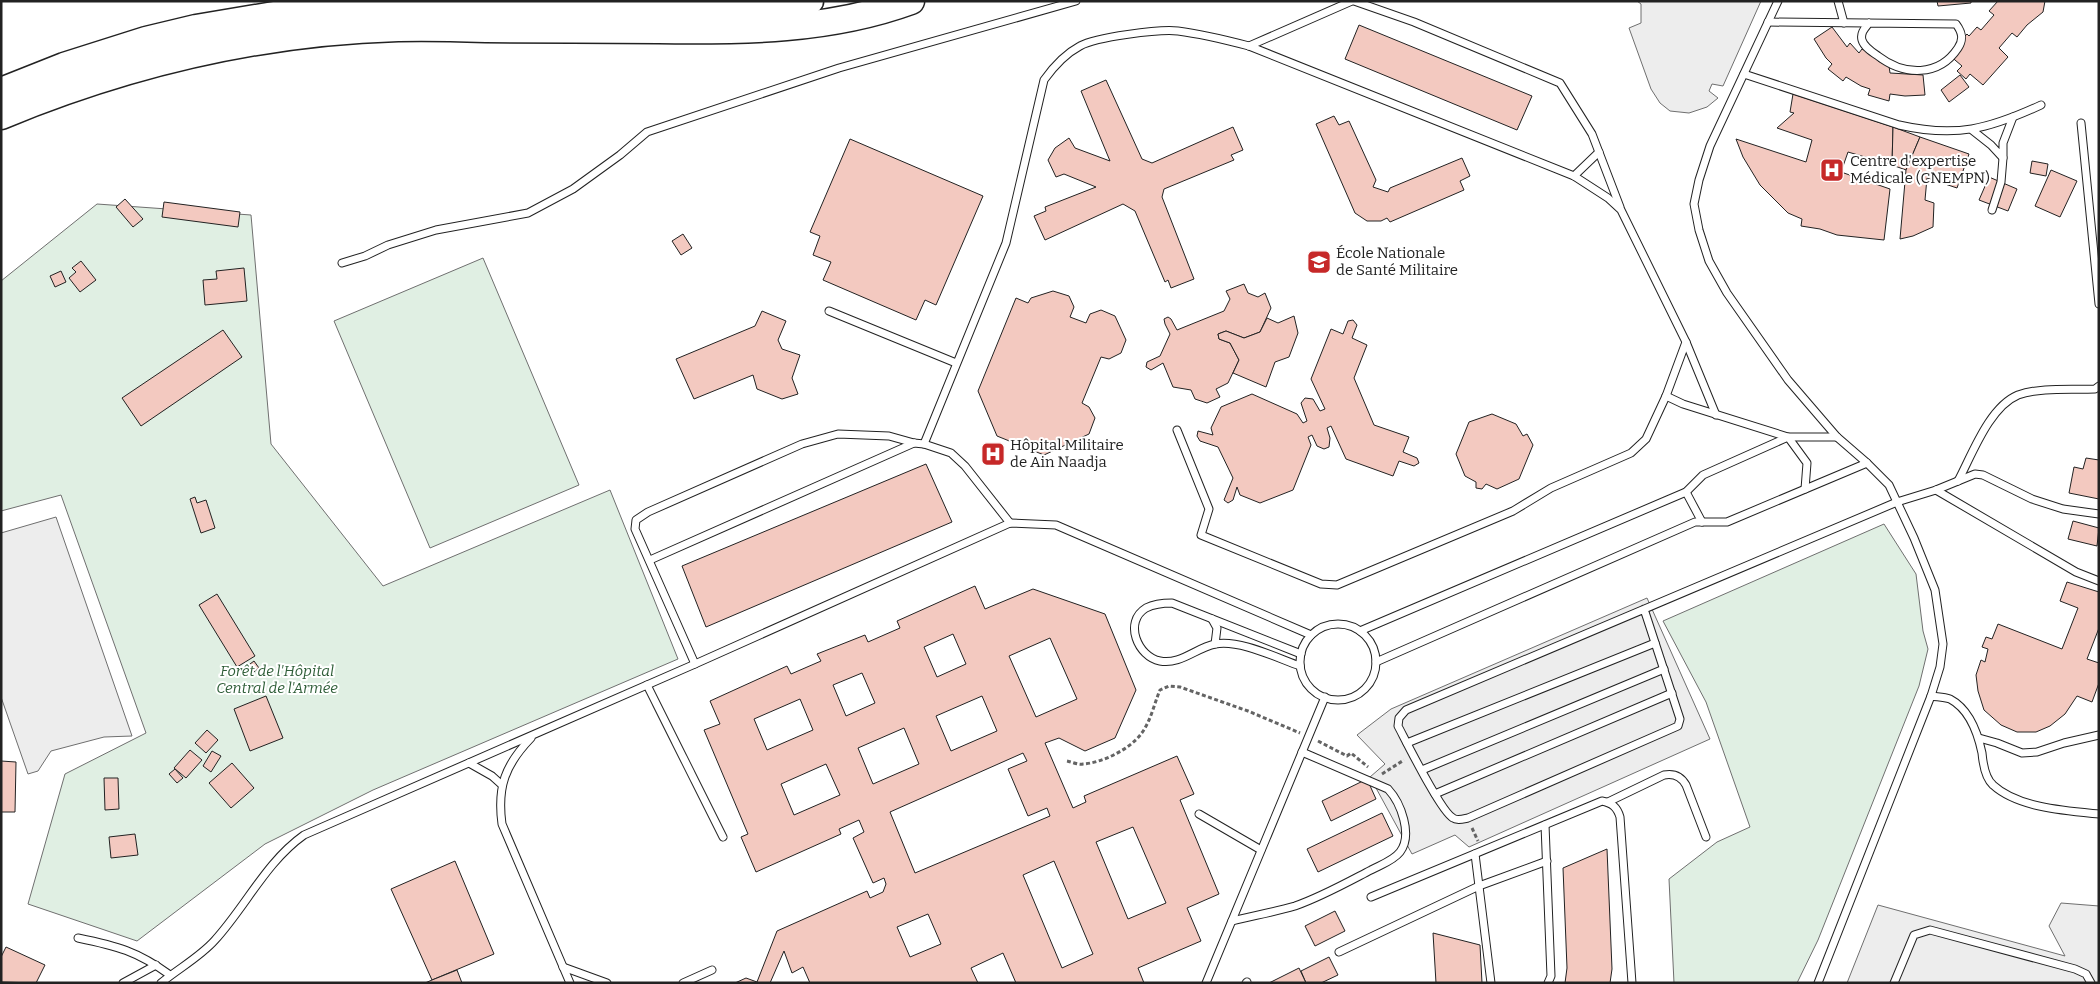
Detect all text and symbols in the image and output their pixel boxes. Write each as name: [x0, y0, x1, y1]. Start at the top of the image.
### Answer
place label: Centre d'expertise Médicale (CNEMPN): [1850, 152, 1990, 187]
hospital icon: Centre d'expertise Médicale (CNEMPN): [1819, 157, 1845, 183]
place label: École Nationale de Santé Militaire: [1336, 244, 1458, 279]
school or university icon: École Nationale de Santé Militaire: [1306, 249, 1332, 275]
place label: Hôpital Militaire de Ain Naadja: [1010, 436, 1124, 471]
hospital icon: Hôpital Militaire de Ain Naadja: [980, 441, 1006, 467]
park label: Forêt de l'Hôpital Central de l'Armée: [216, 662, 338, 697]

